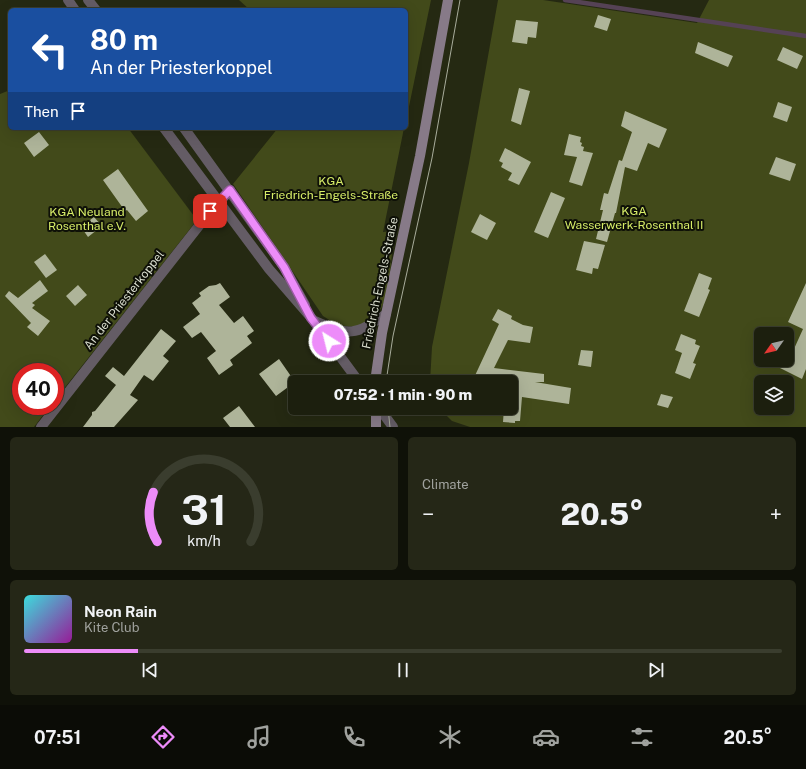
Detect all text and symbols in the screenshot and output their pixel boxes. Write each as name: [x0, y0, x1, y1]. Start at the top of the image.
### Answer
text: 80 m: [90, 23, 158, 56]
icon: left: [24, 24, 76, 76]
text: An der Priesterkoppel: [90, 57, 273, 78]
icon: arrive: [67, 100, 89, 122]
text: Then: [24, 103, 59, 120]
park label: KGA Friedrich-Engels-Straße: [264, 174, 398, 202]
pin: [193, 194, 227, 228]
icon: arrive: [199, 200, 221, 222]
park label: KGA Wasserwerk-Rosenthal II: [565, 204, 703, 232]
park label: KGA Neuland Rosenthal e.V.: [48, 205, 126, 233]
street label: Friedrich-Engels-Straße: [359, 216, 401, 350]
street label: An der Priesterkoppel: [81, 247, 167, 352]
position arrow: [308, 320, 350, 362]
north arrow: [754, 327, 794, 367]
map controls: [754, 327, 794, 415]
speed limit sign: 40: [12, 363, 64, 415]
button: layers: [754, 375, 794, 415]
text: 07:52 · 1 min · 90 m: [334, 386, 472, 403]
text: Climate: [422, 477, 469, 492]
text: 31: [181, 484, 227, 533]
text: 20.5°: [560, 496, 644, 532]
text: −: [422, 501, 434, 527]
text: +: [770, 501, 782, 527]
text: km/h: [187, 531, 221, 548]
text: Neon Rain: [84, 603, 157, 620]
text: Kite Club: [84, 620, 139, 635]
icon: previous: [139, 659, 161, 681]
icon: pause: [392, 659, 414, 681]
icon: next: [645, 659, 667, 681]
icon: directions: [149, 723, 177, 751]
icon: music: [245, 723, 273, 751]
icon: phone: [340, 723, 368, 751]
icon: climate: [436, 723, 464, 751]
icon: car: [532, 723, 560, 751]
icon: filters: [628, 723, 656, 751]
text: 07:51: [34, 727, 81, 748]
text: 20.5°: [724, 727, 772, 748]

